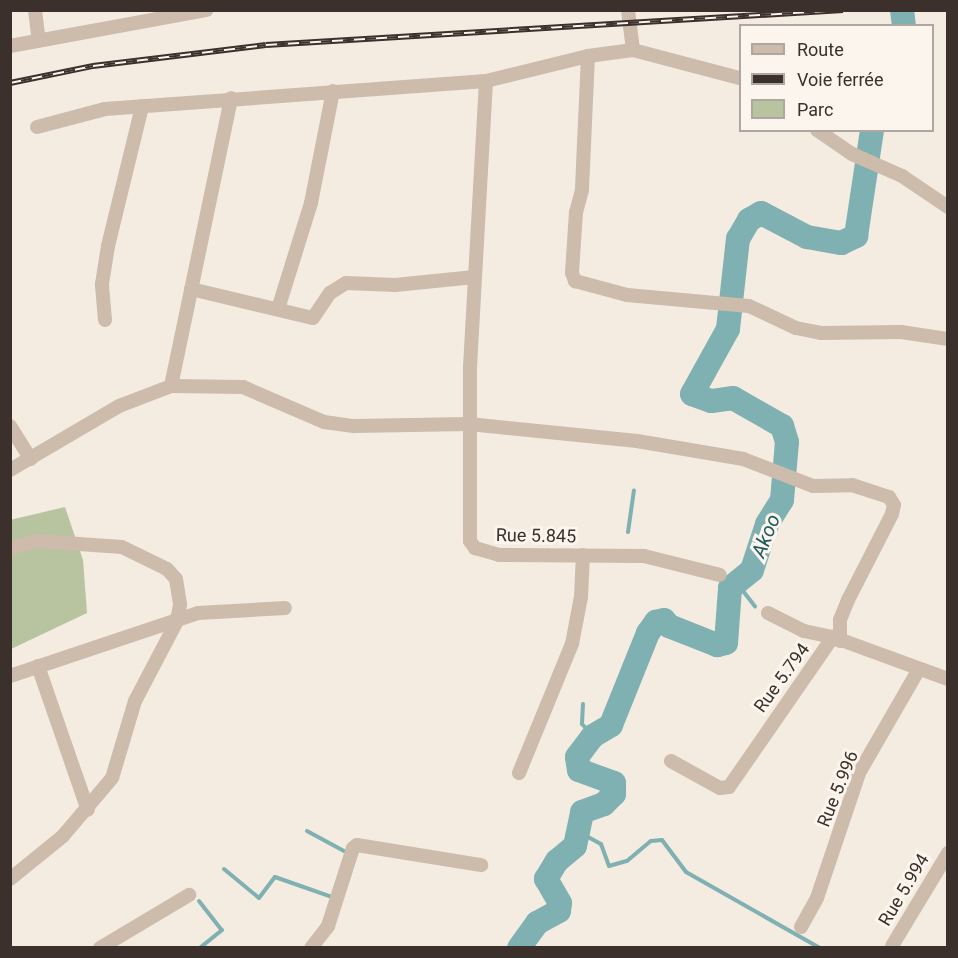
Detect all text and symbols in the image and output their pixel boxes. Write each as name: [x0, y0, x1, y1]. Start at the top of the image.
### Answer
legend: [739, 24, 934, 132]
text: Route: [797, 39, 844, 60]
text: Voie ferrée: [797, 69, 883, 90]
text: Parc: [797, 99, 833, 120]
water label: Akoo: [747, 511, 785, 561]
street label: Rue 5.845: [496, 525, 576, 547]
street label: Rue 5.794: [750, 639, 814, 717]
street label: Rue 5.996: [813, 748, 863, 830]
street label: Rue 5.994: [874, 850, 934, 930]

